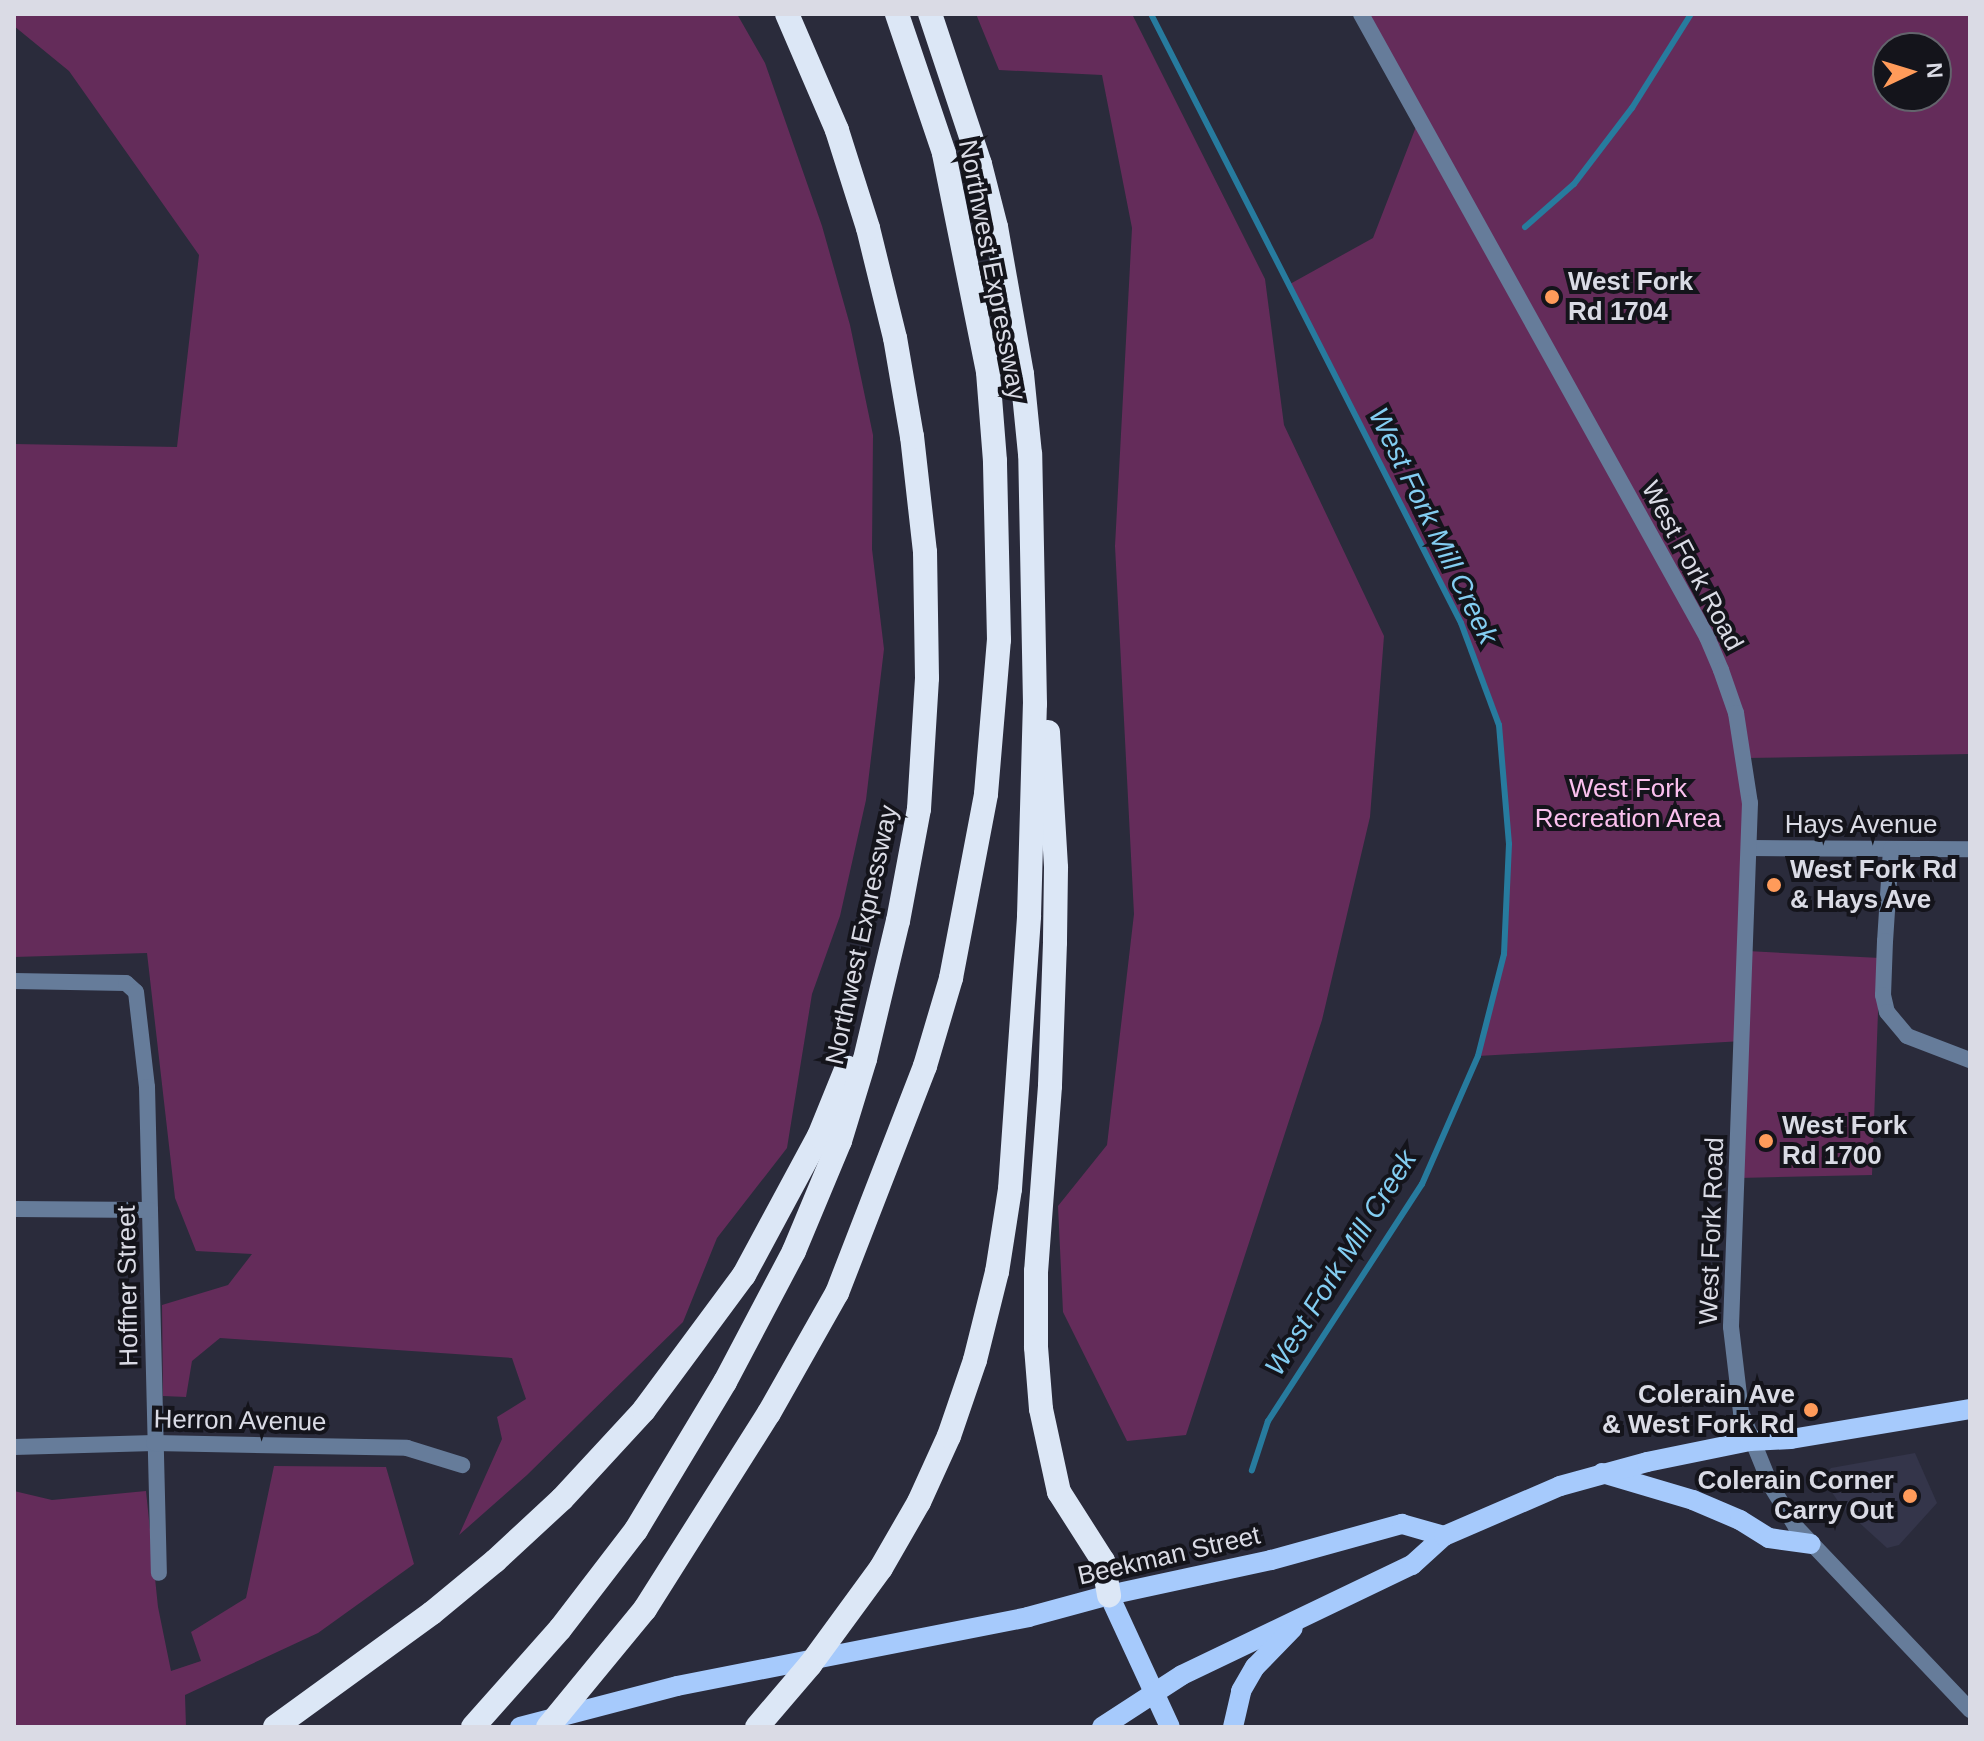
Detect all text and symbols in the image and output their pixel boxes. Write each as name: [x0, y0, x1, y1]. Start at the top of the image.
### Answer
north arrow: [1872, 32, 1952, 112]
text: N: [1921, 62, 1947, 79]
street label: Northwest Expressway: [951, 137, 1033, 403]
place label: West Fork Rd 1704: [1568, 266, 1693, 328]
marker: West Fork Rd 1704: [1543, 288, 1561, 306]
water label: West Fork Mill Creek: [1361, 402, 1505, 650]
street label: West Fork Road: [1634, 476, 1750, 656]
park label: West Fork Recreation Area: [1534, 773, 1722, 834]
street label: Northwest Expressway: [819, 802, 905, 1068]
street label: Hays Avenue: [1784, 809, 1938, 841]
place label: West Fork Rd & Hays Ave: [1790, 854, 1957, 916]
marker: West Fork Rd & Hays Ave: [1765, 876, 1783, 894]
place label: West Fork Rd 1700: [1782, 1110, 1907, 1172]
marker: West Fork Rd 1700: [1757, 1132, 1775, 1150]
street label: West Fork Road: [1693, 1137, 1731, 1325]
water label: West Fork Mill Creek: [1258, 1144, 1424, 1382]
street label: Hoffner Street: [111, 1205, 145, 1367]
place label: Colerain Ave & West Fork Rd: [1602, 1379, 1795, 1440]
marker: Colerain Ave & West Fork Rd: [1802, 1401, 1820, 1419]
street label: Herron Avenue: [153, 1404, 327, 1438]
place label: Colerain Corner Carry Out: [1698, 1465, 1894, 1526]
marker: Colerain Corner Carry Out: [1901, 1487, 1919, 1505]
street label: Beekman Street: [1075, 1520, 1263, 1592]

